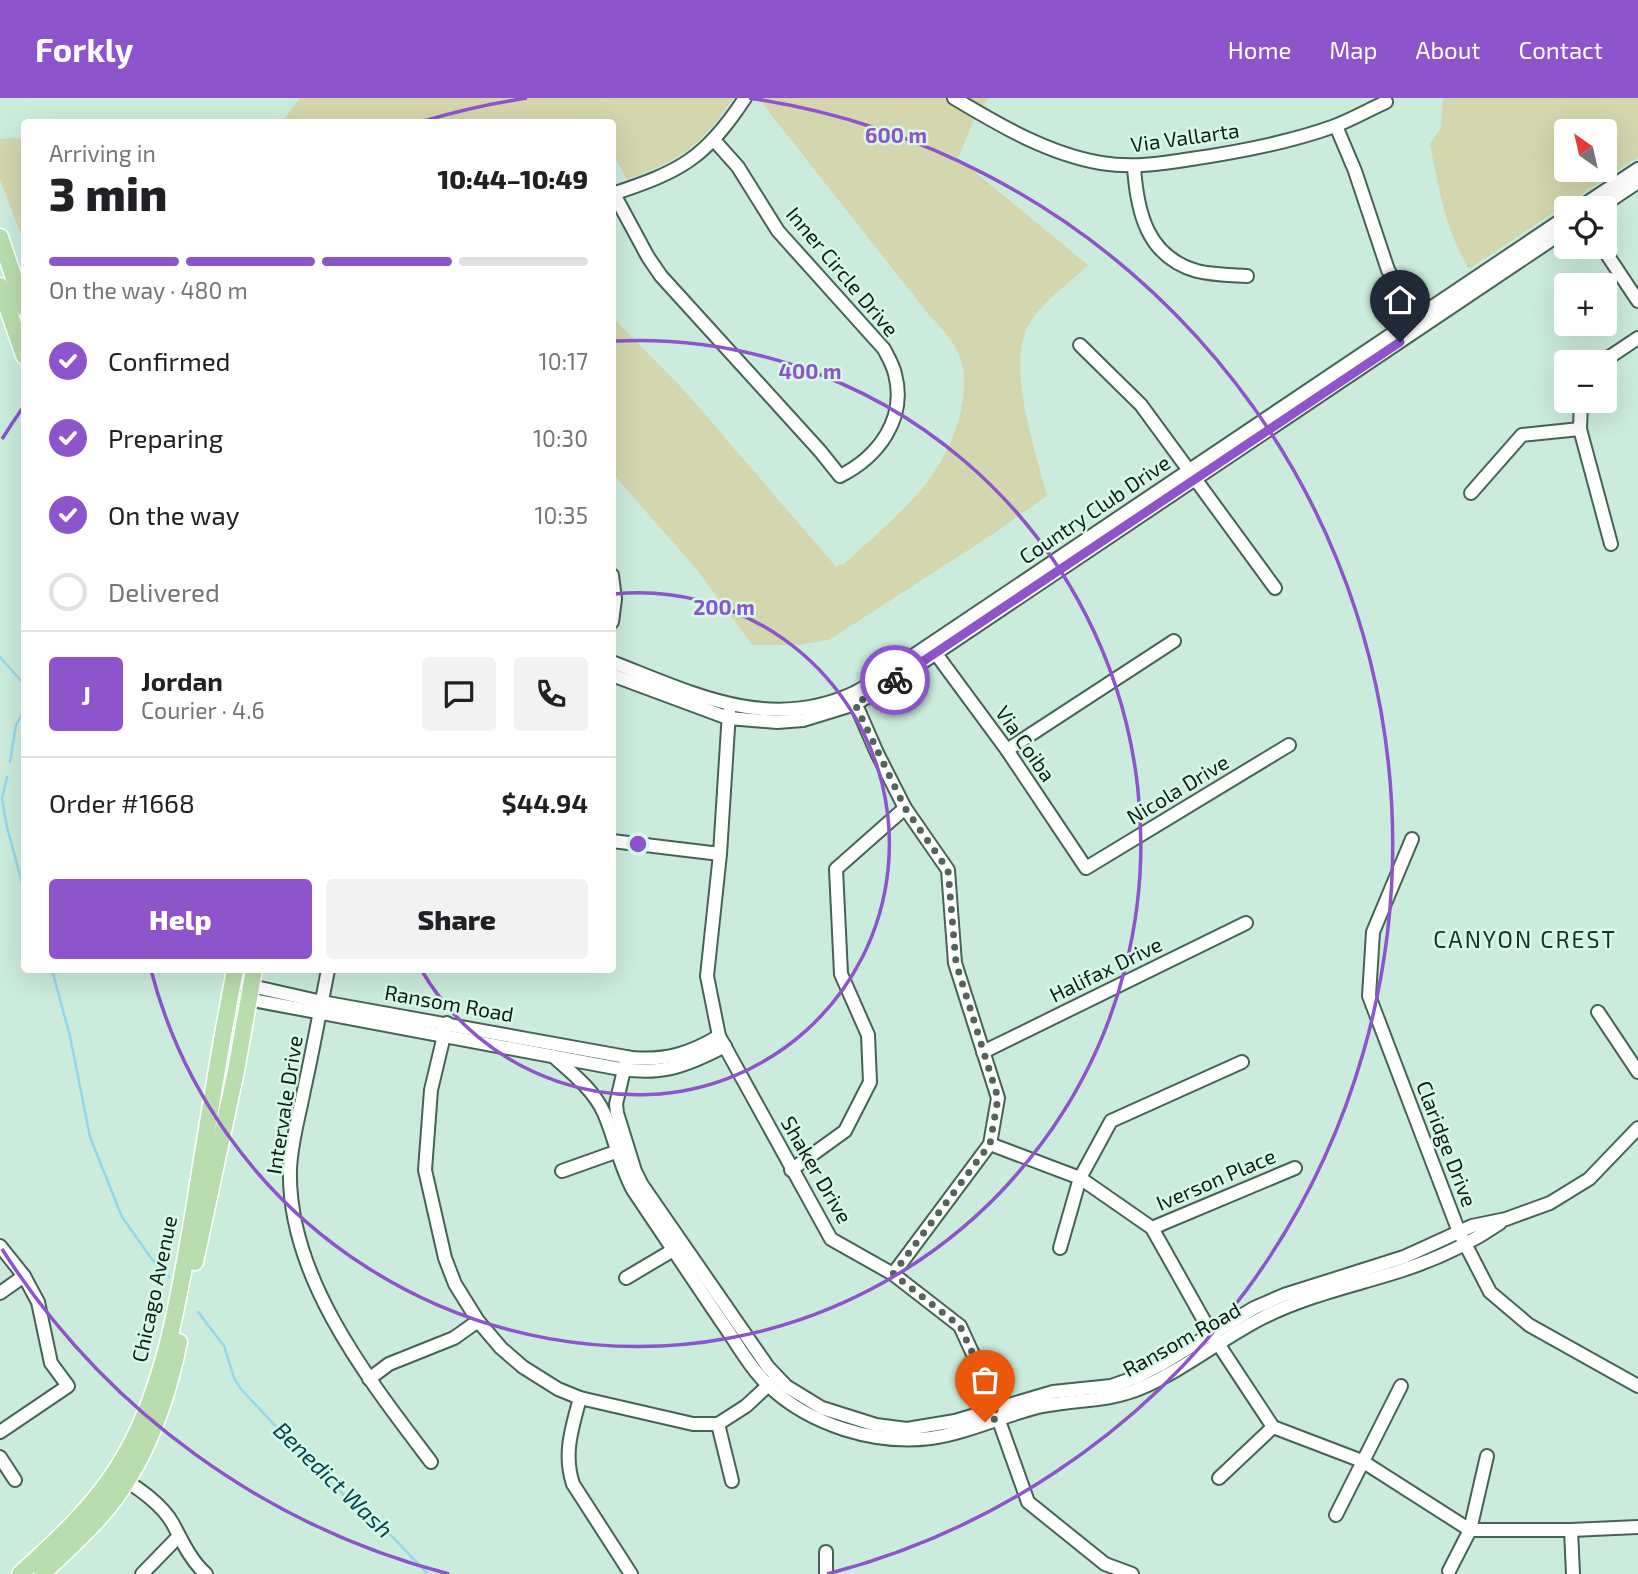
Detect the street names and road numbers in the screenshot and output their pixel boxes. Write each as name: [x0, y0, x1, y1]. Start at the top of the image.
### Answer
street label: Via Vallarta: [1129, 117, 1241, 157]
street label: Inner Circle Drive: [782, 201, 905, 341]
street label: Country Club Drive: [1014, 449, 1174, 568]
street label: Via Coiba: [991, 700, 1061, 786]
street label: Nicola Drive: [1122, 749, 1233, 829]
street label: Halifax Drive: [1045, 931, 1166, 1007]
street label: Ransom Road: [383, 979, 516, 1026]
street label: Intervale Drive: [260, 1034, 307, 1176]
street label: Claridge Drive: [1412, 1077, 1483, 1210]
street label: Shaker Drive: [777, 1111, 858, 1227]
street label: Iverson Place: [1152, 1142, 1279, 1215]
street label: Chicago Avenue: [126, 1213, 181, 1364]
street label: Ransom Road: [1118, 1296, 1245, 1381]

